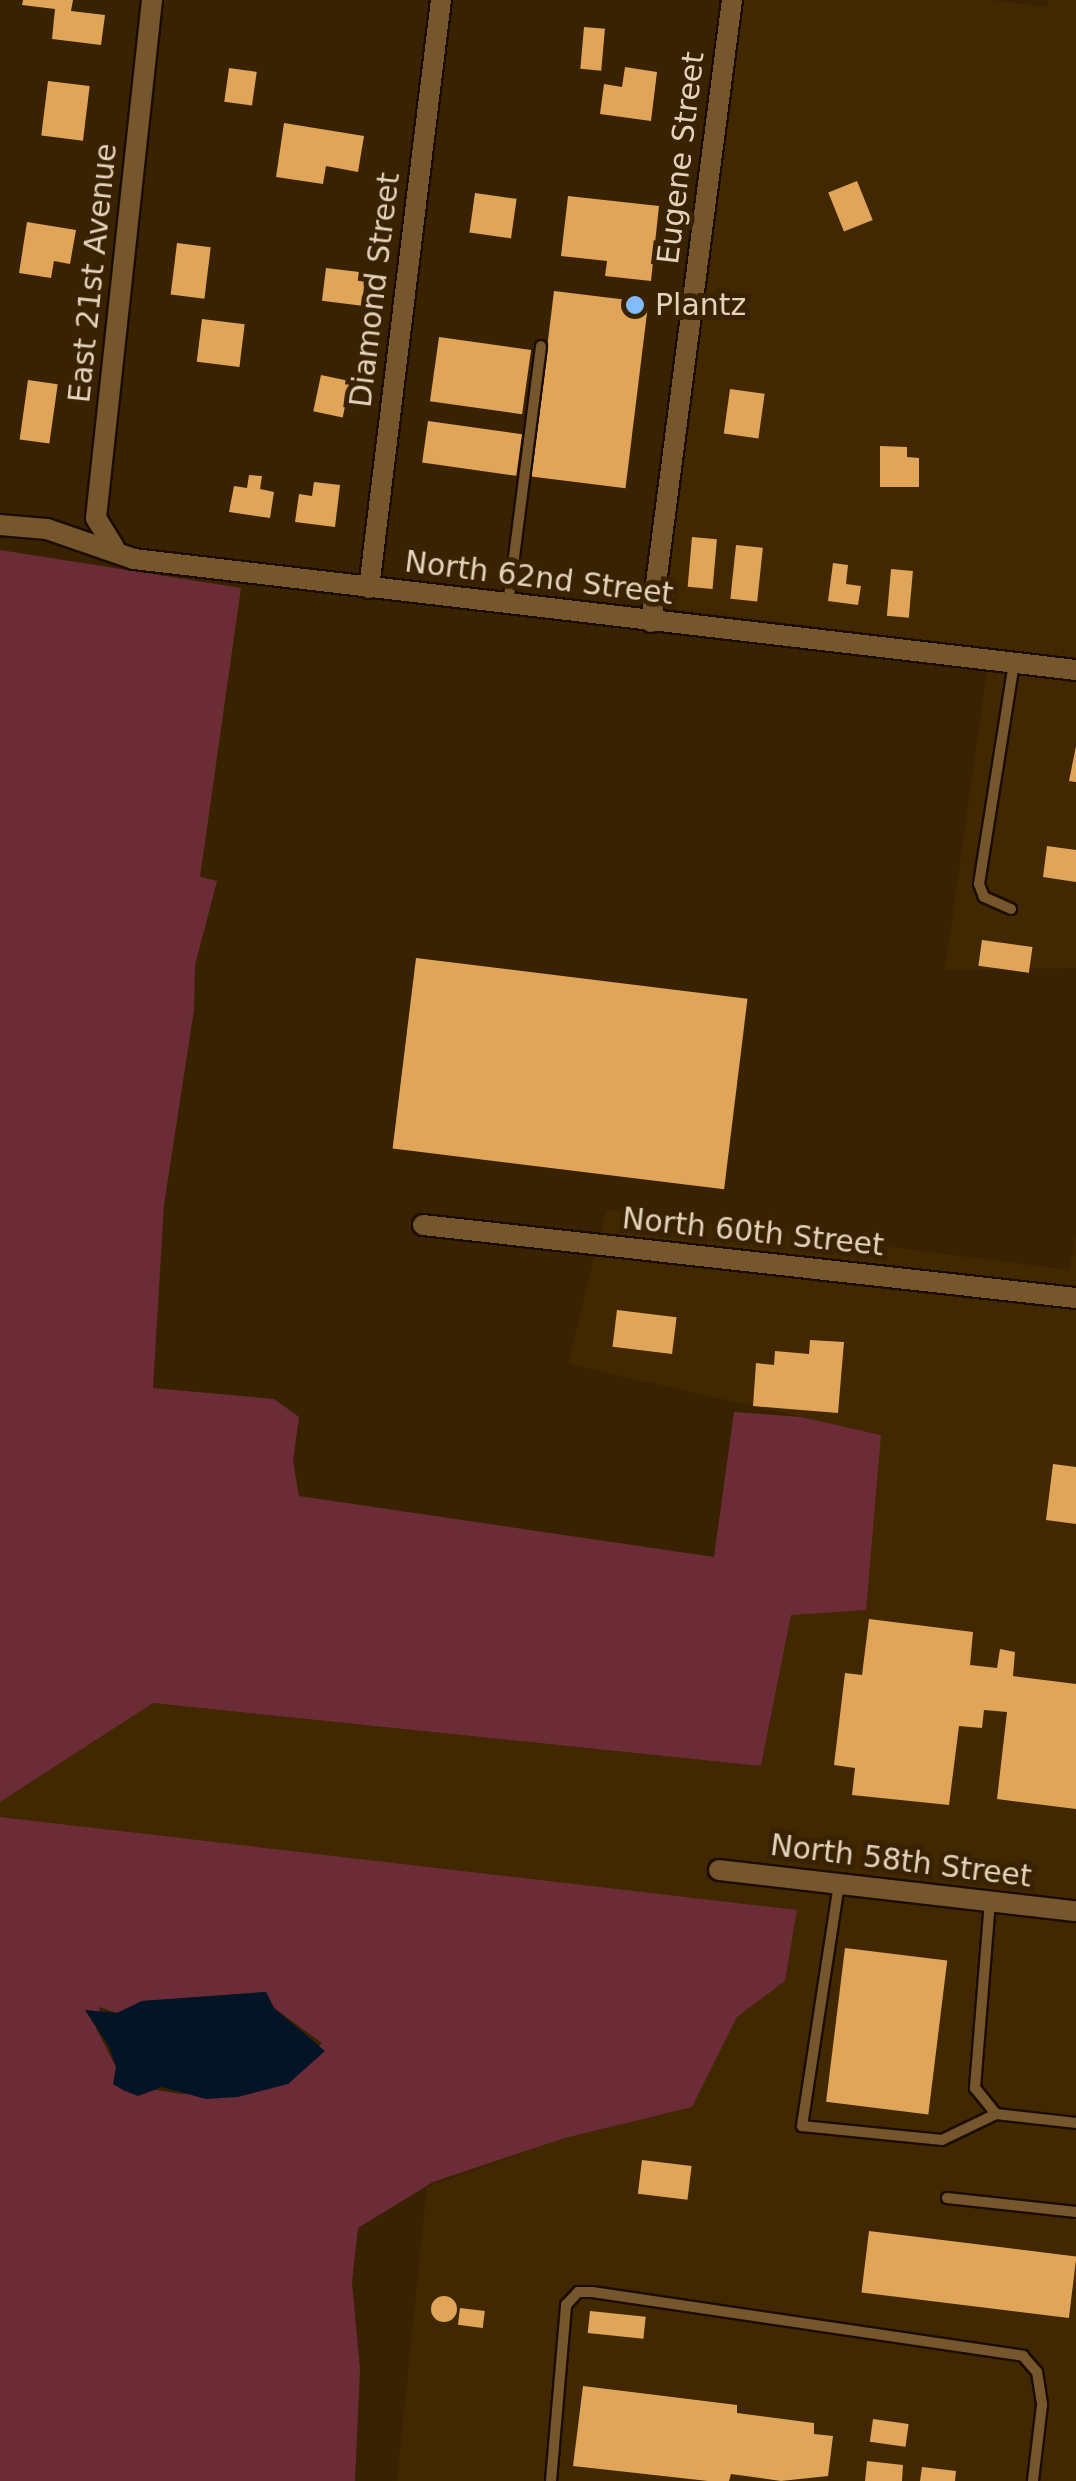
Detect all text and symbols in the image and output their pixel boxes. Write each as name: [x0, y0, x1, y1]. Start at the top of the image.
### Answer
street label: Eugene Street: [650, 50, 712, 266]
street label: East 21st Avenue: [61, 141, 125, 405]
street label: Diamond Street: [343, 171, 407, 409]
place label: Plantz: [655, 287, 746, 323]
marker: Plantz: [624, 294, 646, 316]
street label: North 62nd Street: [403, 544, 675, 612]
street label: North 60th Street: [620, 1200, 886, 1264]
street label: North 58th Street: [768, 1827, 1034, 1895]

